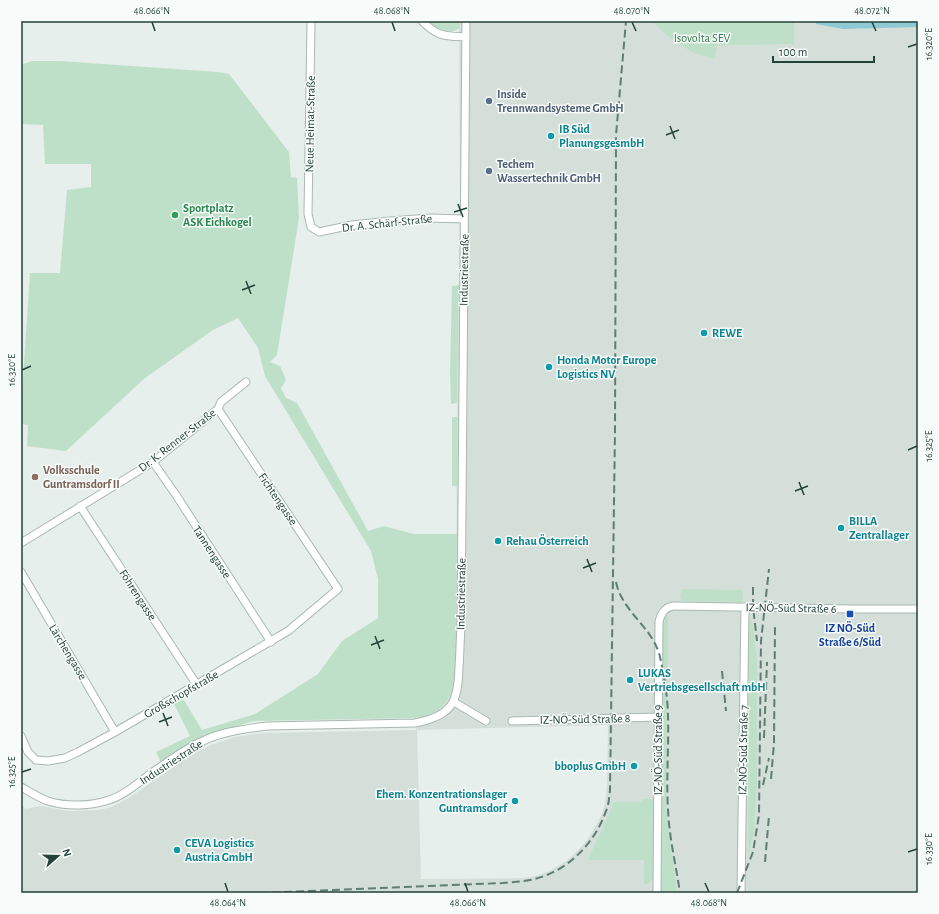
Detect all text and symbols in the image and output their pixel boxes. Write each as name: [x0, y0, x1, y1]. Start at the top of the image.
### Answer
text: 48.066°N: [134, 6, 170, 16]
text: 48.068°N: [374, 6, 410, 16]
text: 48.070°N: [614, 6, 650, 16]
text: 48.072°N: [854, 6, 890, 16]
text: 16.320°E: [924, 28, 934, 60]
park label: Isovolta SEV: [674, 32, 730, 44]
scale bar: [773, 38, 874, 64]
text: 100 m: [779, 46, 807, 58]
street label: Neue Heimat-Straße: [303, 75, 317, 173]
place label: Inside Trennwandsysteme GmbH: [497, 88, 624, 115]
marker: Inside Trennwandsysteme GmbH: [484, 96, 494, 106]
place label: IB Süd PlanungsgesmbH: [559, 123, 644, 149]
marker: IB Süd PlanungsgesmbH: [546, 131, 556, 141]
place label: Techem Wassertechnik GmbH: [497, 158, 601, 184]
marker: Techem Wassertechnik GmbH: [484, 166, 494, 176]
place label: Sportplatz ASK Eichkogel: [183, 202, 252, 228]
marker: Sportplatz ASK Eichkogel: [170, 210, 180, 220]
street label: Dr. A. Schärf-Straße: [341, 212, 433, 234]
street label: Industriestraße: [457, 234, 471, 306]
place label: REWE: [712, 327, 742, 339]
marker: REWE: [699, 328, 709, 338]
text: 16.320°E: [7, 354, 17, 386]
place label: Honda Motor Europe Logistics NV: [557, 354, 657, 380]
marker: Honda Motor Europe Logistics NV: [544, 362, 554, 372]
street label: Dr. K. Renner-Straße: [136, 406, 218, 474]
text: 16.325°E: [924, 430, 934, 462]
place label: Volksschule Guntramsdorf II: [43, 464, 120, 490]
street label: Fichtengasse: [256, 471, 300, 527]
marker: Volksschule Guntramsdorf II: [30, 472, 40, 482]
place label: BILLA Zentrallager: [849, 515, 910, 541]
marker: BILLA Zentrallager: [836, 523, 846, 533]
street label: Tannengasse: [191, 524, 233, 580]
place label: Rehau Österreich: [506, 534, 589, 547]
marker: Rehau Österreich: [493, 536, 503, 546]
street label: Industriestraße: [454, 558, 468, 630]
street label: Föhrengasse: [117, 567, 159, 623]
street label: IZ-NÖ-Süd Straße 6: [746, 600, 837, 615]
marker: IZ NÖ-Süd Straße 6/Süd: [845, 609, 855, 619]
place label: IZ NÖ-Süd Straße 6/Süd: [819, 621, 882, 648]
street label: Lärchengasse: [47, 622, 89, 682]
place label: LUKAS Vertriebsgesellschaft mbH: [638, 667, 766, 693]
street label: Großschopfstraße: [142, 668, 220, 720]
marker: LUKAS Vertriebsgesellschaft mbH: [625, 675, 635, 685]
street label: IZ-NÖ-Süd Straße 9: [651, 704, 664, 795]
street label: IZ-NÖ-Süd Straße 7: [735, 705, 750, 795]
street label: IZ-NÖ-Süd Straße 8: [539, 711, 631, 726]
street label: Industriestraße: [138, 737, 204, 787]
text: 16.325°E: [7, 756, 17, 788]
place label: bboplus GmbH: [554, 760, 626, 772]
marker: bboplus GmbH: [629, 761, 639, 771]
place label: Ehem. Konzentrationslager Guntramsdorf: [376, 788, 508, 814]
marker: Ehem. Konzentrationslager Guntramsdorf: [510, 796, 520, 806]
text: 16.330°E: [924, 833, 934, 865]
north arrow: [38, 836, 78, 876]
place label: CEVA Logistics Austria GmbH: [185, 837, 255, 863]
marker: CEVA Logistics Austria GmbH: [172, 845, 182, 855]
text: N: [60, 847, 73, 858]
text: 48.064°N: [210, 898, 246, 908]
text: 48.066°N: [450, 898, 486, 908]
text: 48.068°N: [691, 898, 727, 908]

